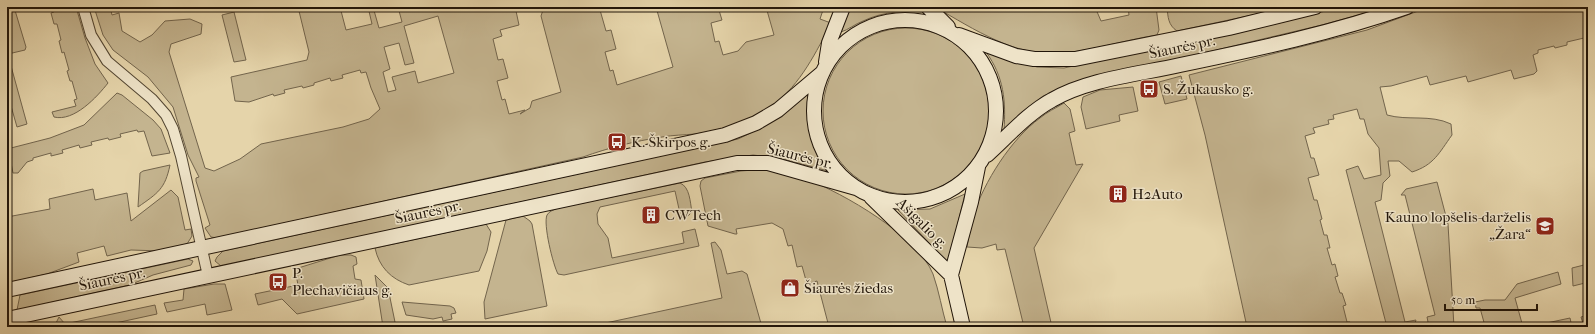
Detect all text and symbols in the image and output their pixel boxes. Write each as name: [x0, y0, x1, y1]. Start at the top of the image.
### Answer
street label: Šiaurės pr.: [1147, 31, 1217, 63]
bus stop icon: S. Žukausko g.: [1138, 78, 1160, 100]
place label: S. Žukausko g.: [1163, 80, 1253, 98]
bus stop icon: K. Škirpos g.: [606, 131, 628, 153]
place label: K. Škirpos g.: [631, 133, 711, 151]
street label: Šiaurės pr.: [765, 139, 835, 173]
building icon: H2Auto: [1107, 183, 1129, 205]
place label: H2Auto: [1132, 185, 1183, 203]
street label: Ašigalio g.: [892, 193, 951, 252]
street label: Šiaurės pr.: [393, 196, 463, 228]
building icon: CWTech: [640, 204, 662, 226]
place label: CWTech: [665, 206, 722, 224]
place label: Kauno lopšelis-darželis „Žara“: [1385, 208, 1531, 243]
school or university icon: Kauno lopšelis-darželis „Žara“: [1534, 215, 1556, 237]
street label: Šiaurės pr.: [77, 263, 147, 295]
place label: P. Plechavičiaus g.: [292, 264, 392, 299]
bus stop icon: P. Plechavičiaus g.: [267, 271, 289, 293]
shop icon: Šiaurės žiedas: [779, 277, 801, 299]
place label: Šiaurės žiedas: [804, 279, 893, 297]
scale bar: [1445, 286, 1537, 312]
text: 50 m: [1451, 293, 1475, 307]

